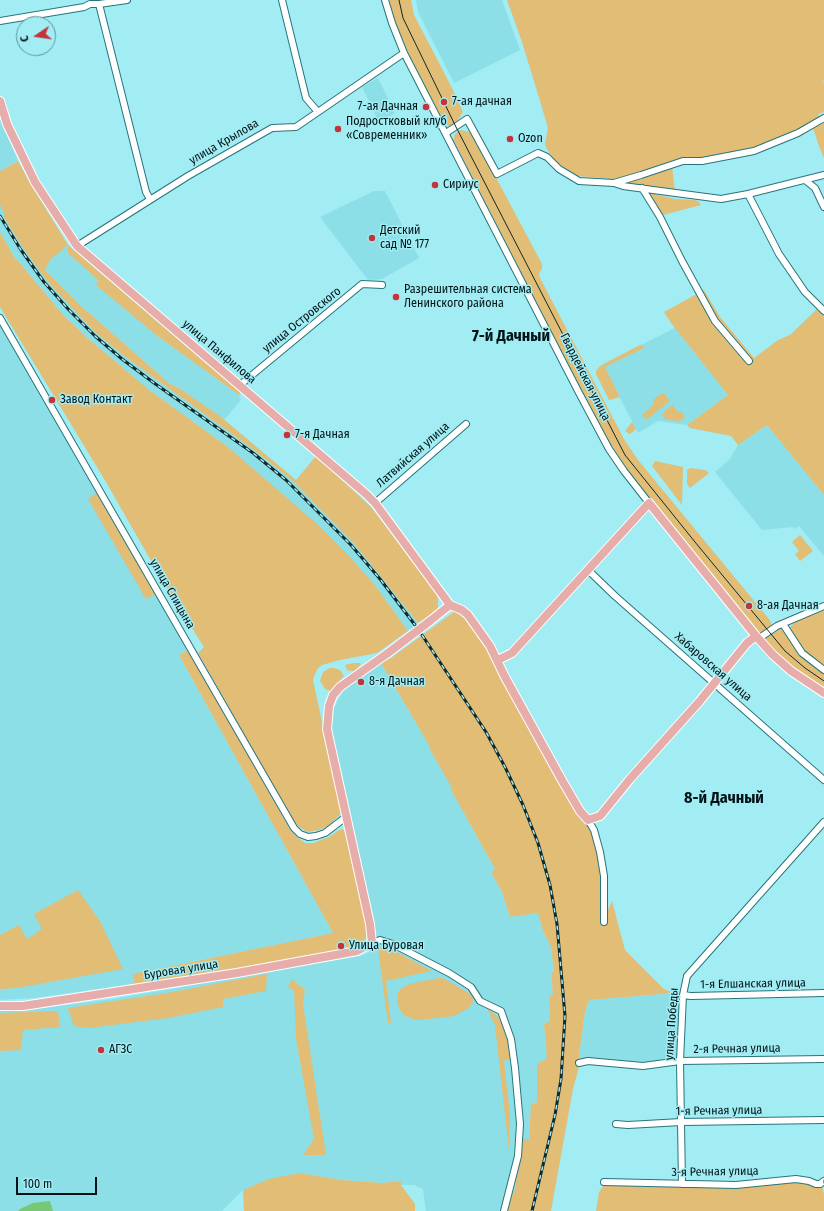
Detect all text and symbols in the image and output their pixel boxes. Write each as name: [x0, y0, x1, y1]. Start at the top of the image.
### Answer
north arrow: [16, 16, 56, 56]
text: С: [18, 34, 32, 43]
place label: 7-ая дачная: [452, 95, 512, 109]
marker: 7-ая дачная: [439, 97, 449, 107]
place label: 7-ая Дачная: [358, 100, 418, 114]
marker: 7-ая Дачная: [421, 102, 431, 112]
place label: Подростковый клуб «Современник»: [346, 115, 447, 143]
street label: улица Крылова: [187, 116, 261, 168]
marker: Подростковый клуб «Современник»: [333, 124, 343, 134]
place label: Ozon: [518, 132, 543, 146]
marker: Ozon: [505, 134, 515, 144]
place label: Сириус: [443, 178, 479, 192]
marker: Сириус: [430, 180, 440, 190]
place label: Детский сад № 177: [380, 224, 429, 252]
marker: Детский сад № 177: [367, 233, 377, 243]
place label: Разрешительная система Ленинского района: [404, 283, 532, 311]
street label: улица Островского: [260, 284, 344, 356]
marker: Разрешительная система Ленинского района: [391, 292, 401, 302]
street label: улица Панфилова: [179, 317, 259, 387]
district label: 7-й Дачный: [472, 327, 550, 347]
street label: Гвардейская улица: [557, 331, 613, 423]
place label: Завод Контакт: [60, 393, 132, 407]
marker: Завод Контакт: [47, 395, 57, 405]
street label: Латвийская улица: [374, 419, 452, 491]
place label: 7-я Дачная: [295, 428, 350, 442]
marker: 7-я Дачная: [282, 430, 292, 440]
street label: улица Спицына: [146, 557, 198, 631]
place label: 8-ая Дачная: [757, 599, 819, 613]
marker: 8-ая Дачная: [744, 601, 754, 611]
street label: Хабаровская улица: [671, 630, 755, 704]
place label: 8-я Дачная: [369, 675, 425, 689]
marker: 8-я Дачная: [356, 677, 366, 687]
district label: 8-й Дачный: [684, 789, 764, 809]
place label: Улица Буровая: [349, 939, 424, 953]
marker: Улица Буровая: [336, 941, 346, 951]
street label: Буровая улица: [143, 957, 219, 983]
street label: 1-я Елшанская улица: [700, 976, 806, 992]
street label: улица Победы: [662, 987, 682, 1061]
street label: 2-я Речная улица: [693, 1041, 781, 1057]
place label: АГЗС: [109, 1043, 132, 1057]
marker: АГЗС: [96, 1045, 106, 1055]
street label: 1-я Речная улица: [676, 1103, 762, 1119]
street label: 3-я Речная улица: [671, 1164, 759, 1180]
scale bar: [18, 1169, 99, 1195]
text: 100 m: [23, 1177, 52, 1191]

